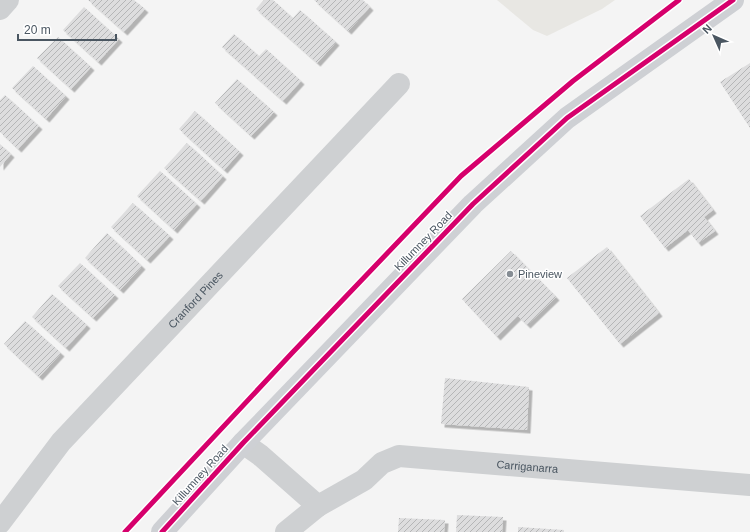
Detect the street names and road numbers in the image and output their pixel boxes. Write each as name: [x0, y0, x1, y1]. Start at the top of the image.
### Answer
street label: Killumney Road: [392, 209, 454, 273]
street label: Cranford Pines: [166, 269, 225, 331]
street label: Killumney Road: [170, 442, 230, 508]
street label: Carriganarra: [496, 458, 560, 475]

